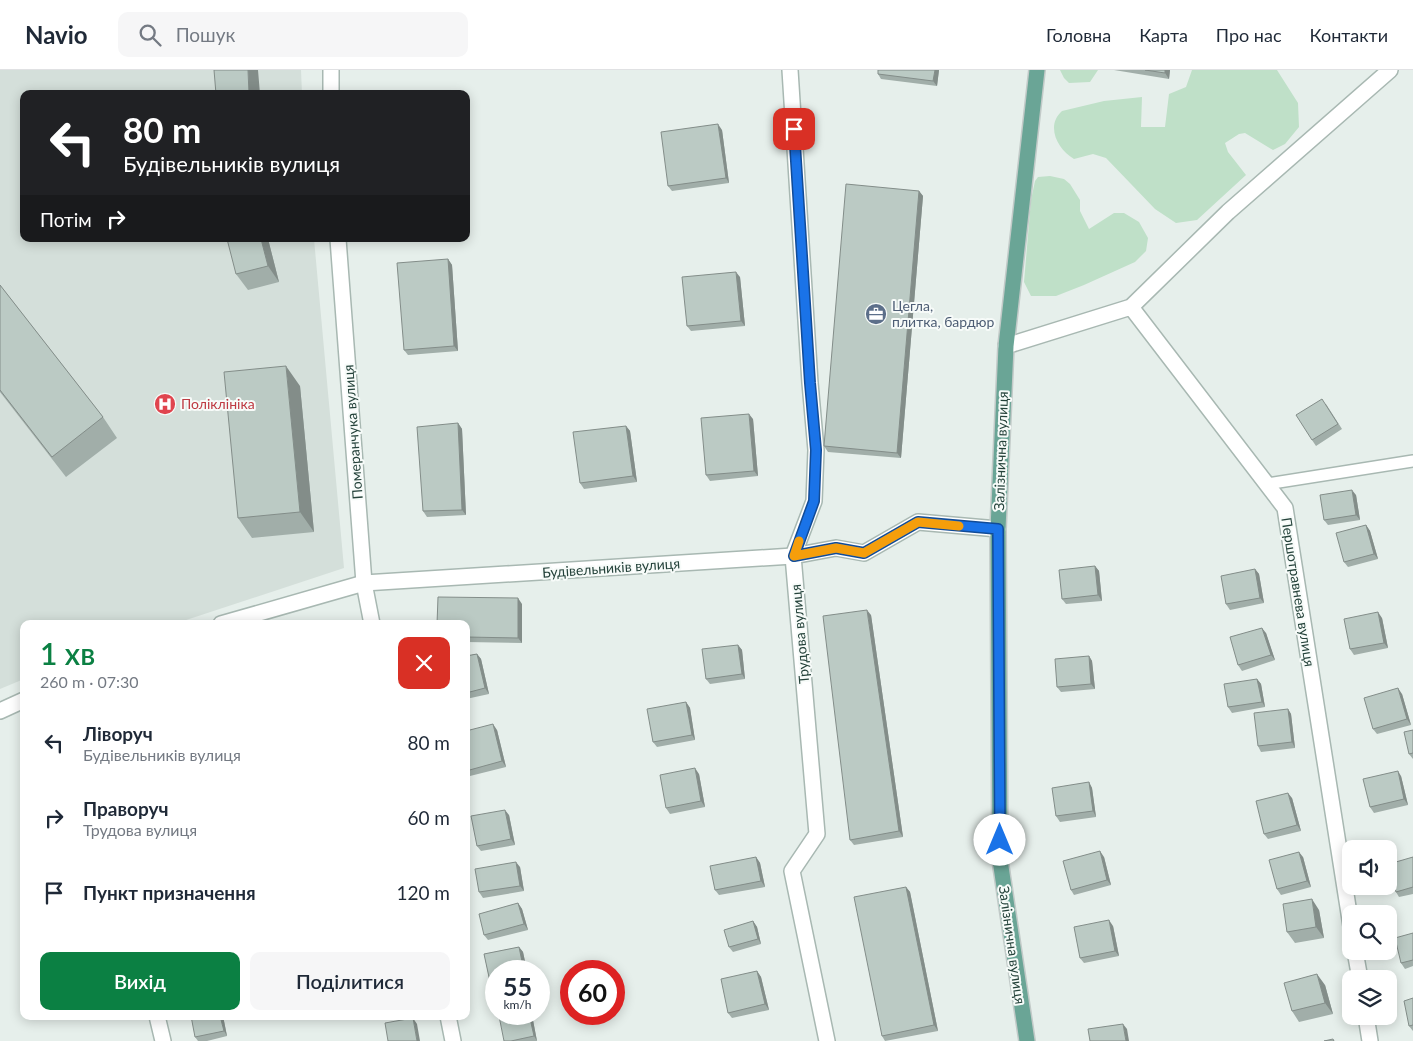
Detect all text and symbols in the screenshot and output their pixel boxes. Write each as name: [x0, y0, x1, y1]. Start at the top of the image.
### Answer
search box: [118, 12, 468, 57]
text: Navio: [25, 20, 88, 49]
icon: search: [136, 21, 164, 49]
text: Пошук: [176, 23, 235, 46]
text: Головна: [1046, 24, 1111, 46]
text: Карта: [1139, 24, 1188, 46]
text: Про нас: [1216, 24, 1282, 46]
text: Контакти: [1310, 24, 1388, 46]
text: 80 m: [123, 108, 201, 150]
pin: [773, 108, 815, 150]
icon: left: [40, 110, 105, 175]
icon: arrive: [780, 115, 808, 143]
text: Будівельників вулиця: [123, 150, 340, 177]
icon: right: [102, 205, 130, 233]
text: Потім: [40, 208, 92, 231]
place label: Цегла, плитка, бардюр: [892, 297, 994, 330]
office icon: Цегла, плитка, бардюр: [864, 302, 888, 326]
street label: Померанчука вулиця: [339, 364, 366, 500]
street label: Залізнична вулиця: [990, 391, 1011, 511]
hospital icon: Поліклініка: [153, 392, 177, 416]
place label: Поліклініка: [181, 395, 255, 412]
street label: Першотравнева вулиця: [1278, 516, 1319, 668]
street label: Будівельників вулиця: [541, 554, 680, 581]
street label: Трудова вулиця: [787, 584, 812, 685]
text: 1 хв: [40, 635, 95, 671]
button: close: [398, 637, 450, 689]
text: 260 m · 07:30: [40, 672, 139, 691]
text: Ліворуч: [83, 722, 153, 745]
icon: left: [40, 729, 68, 757]
text: 80 m: [407, 731, 450, 754]
text: Будівельників вулиця: [83, 745, 241, 764]
text: Праворуч: [83, 797, 168, 820]
icon: right: [40, 804, 68, 832]
text: 60 m: [407, 806, 450, 829]
position arrow: [973, 813, 1025, 865]
text: Трудова вулиця: [83, 820, 197, 839]
map controls: [1342, 840, 1397, 1025]
button: sound: [1342, 840, 1397, 895]
icon: arrive: [40, 879, 68, 907]
text: Пункт призначення: [83, 881, 256, 904]
text: 120 m: [396, 881, 450, 904]
street label: Залізнична вулиця: [996, 885, 1029, 1005]
button: search: [1342, 905, 1397, 960]
button: Вихід: [40, 952, 240, 1010]
button: Поділитися: [250, 952, 450, 1010]
speed limit sign: 60: [560, 960, 625, 1025]
button: layers: [1342, 970, 1397, 1025]
text: 55: [503, 971, 532, 1001]
text: km/h: [503, 997, 532, 1012]

